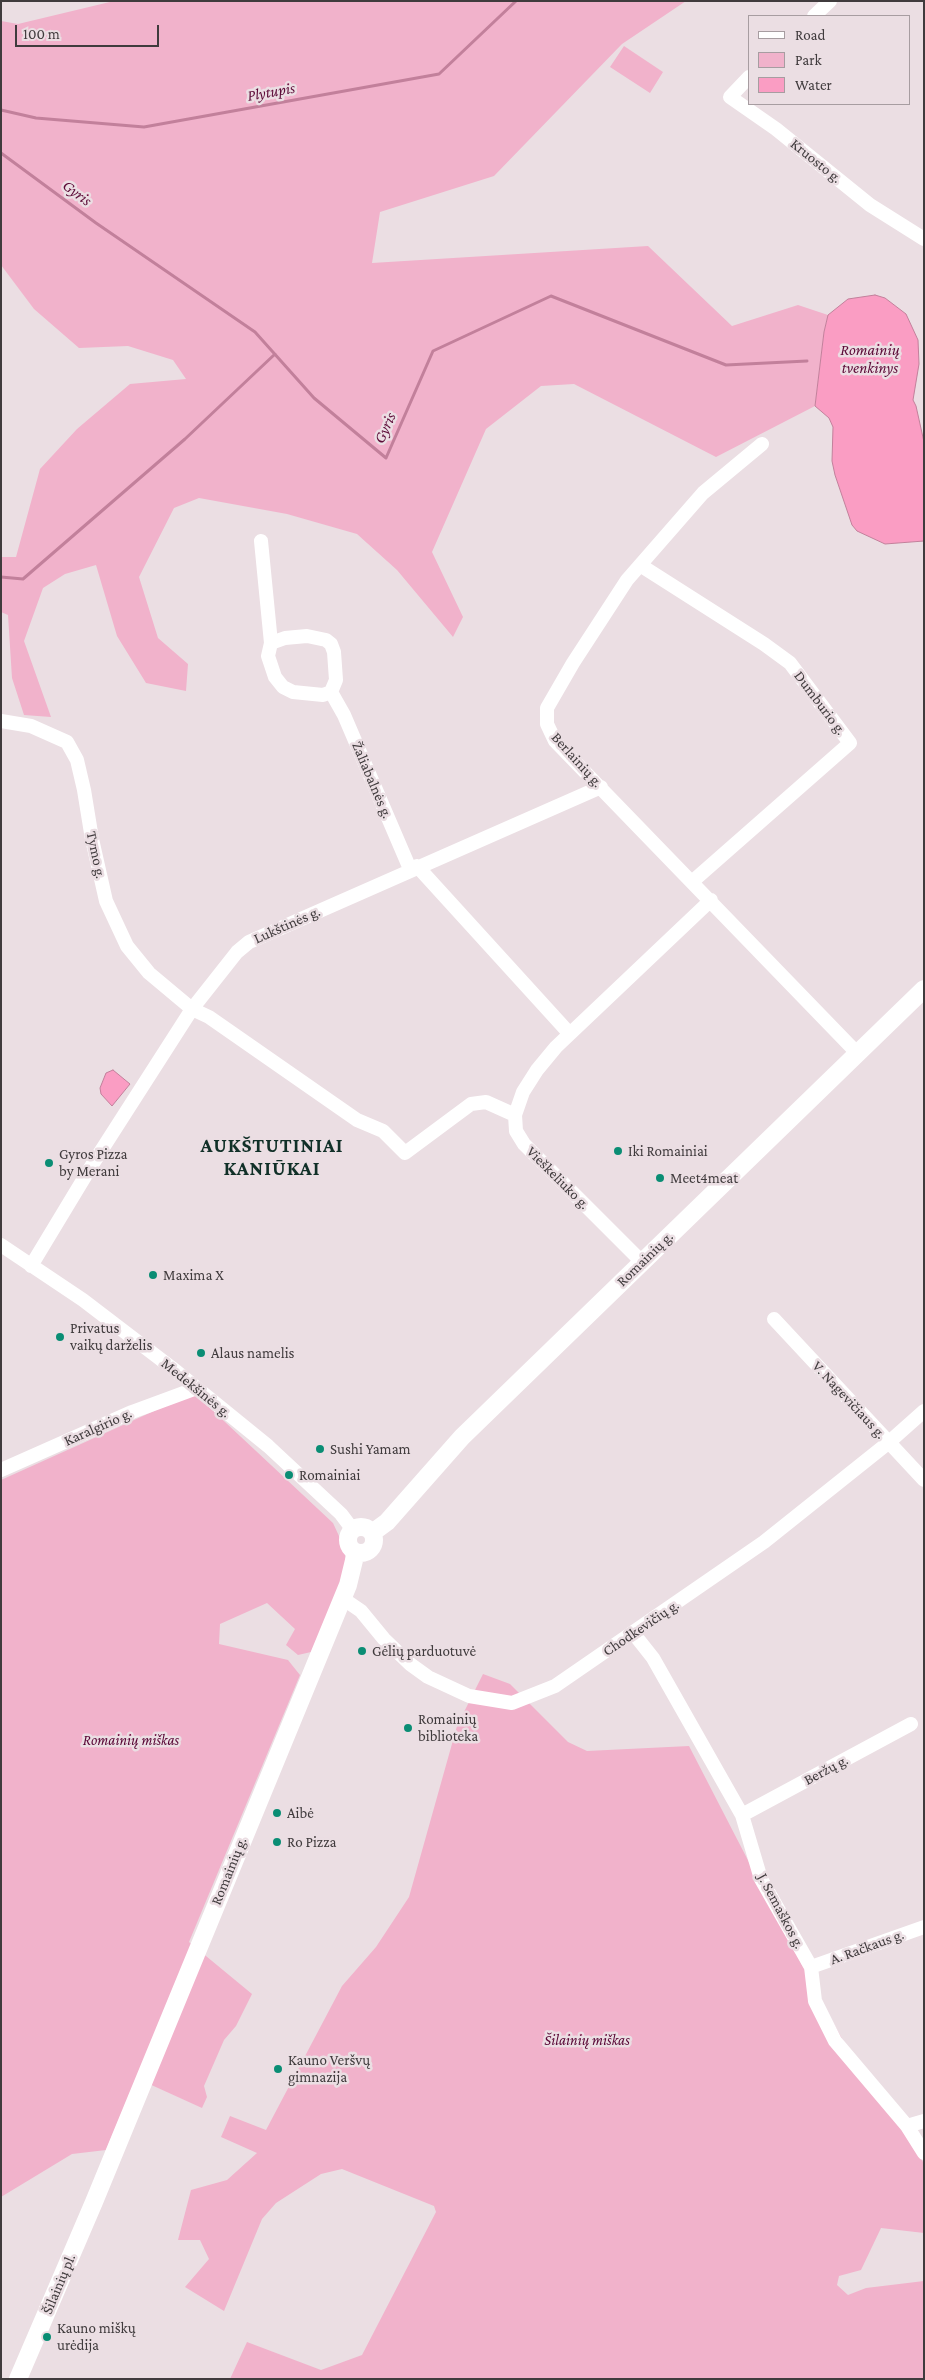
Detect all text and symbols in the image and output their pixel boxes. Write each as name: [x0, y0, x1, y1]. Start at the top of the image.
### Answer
scale bar: [18, 15, 161, 47]
legend: [748, 15, 910, 105]
text: 100 m: [23, 26, 60, 42]
text: Road: [795, 27, 825, 43]
text: Park: [795, 52, 822, 68]
text: Water: [795, 77, 832, 93]
water label: Plytupis: [246, 78, 296, 106]
street label: Kruosto g.: [787, 135, 845, 187]
water label: Gyris: [59, 176, 95, 210]
water label: Romainių tvenkinys: [840, 340, 900, 378]
water label: Gyris: [370, 410, 400, 446]
street label: Dumburio g.: [790, 667, 850, 739]
street label: Berlainių g.: [548, 729, 606, 791]
street label: Žaliabalnės g.: [348, 739, 396, 821]
street label: Tymo g.: [82, 830, 110, 880]
street label: Lukštinės g.: [251, 902, 323, 948]
district label: AUKŠTUTINIAI KANIŪKAI: [199, 1134, 345, 1181]
place label: Iki Romainiai: [628, 1142, 708, 1160]
street label: Vieškeliuko g.: [523, 1143, 593, 1213]
place label: Gyros Pizza by Merani: [59, 1145, 128, 1180]
marker: Iki Romainiai: [612, 1145, 624, 1157]
marker: Gyros Pizza by Merani: [43, 1157, 55, 1169]
place label: Meet4meat: [670, 1169, 738, 1187]
marker: Meet4meat: [654, 1172, 666, 1184]
street label: Romainių g.: [613, 1228, 677, 1290]
place label: Maxima X: [163, 1266, 224, 1284]
marker: Maxima X: [147, 1269, 159, 1281]
place label: Privatus vaikų darželis: [70, 1319, 152, 1354]
marker: Privatus vaikų darželis: [54, 1331, 66, 1343]
place label: Alaus namelis: [211, 1344, 294, 1362]
marker: Alaus namelis: [195, 1347, 207, 1359]
street label: Medekšinės g.: [158, 1354, 234, 1422]
street label: V. Nagevičiaus g.: [808, 1357, 890, 1443]
street label: Karalgirio g.: [61, 1404, 135, 1450]
place label: Sushi Yamam: [330, 1440, 411, 1458]
marker: Sushi Yamam: [314, 1443, 326, 1455]
place label: Romainiai: [299, 1466, 360, 1484]
marker: Romainiai: [283, 1469, 295, 1481]
street label: Chodkevičių g.: [599, 1596, 683, 1660]
place label: Gėlių parduotuvė: [372, 1642, 476, 1660]
marker: Gėlių parduotuvė: [356, 1645, 368, 1657]
place label: Romainių biblioteka: [418, 1710, 478, 1745]
marker: Romainių biblioteka: [402, 1722, 414, 1734]
park label: Romainių miškas: [83, 1731, 179, 1749]
street label: Beržų g.: [801, 1751, 851, 1789]
place label: Aibė: [287, 1804, 314, 1822]
marker: Aibė: [271, 1807, 283, 1819]
place label: Ro Pizza: [287, 1833, 336, 1851]
street label: Romainių g.: [207, 1834, 251, 1908]
marker: Ro Pizza: [271, 1836, 283, 1848]
street label: J. Semaškos g.: [754, 1870, 808, 1952]
street label: A. Račkaus g.: [828, 1925, 906, 1969]
park label: Šilainių miškas: [544, 2031, 630, 2049]
place label: Kauno Veršvų gimnazija: [288, 2051, 370, 2086]
marker: Kauno Veršvų gimnazija: [272, 2063, 284, 2075]
street label: Šilainių pl.: [38, 2251, 80, 2317]
place label: Kauno miškų urėdija: [57, 2319, 136, 2354]
marker: Kauno miškų urėdija: [41, 2331, 53, 2343]

